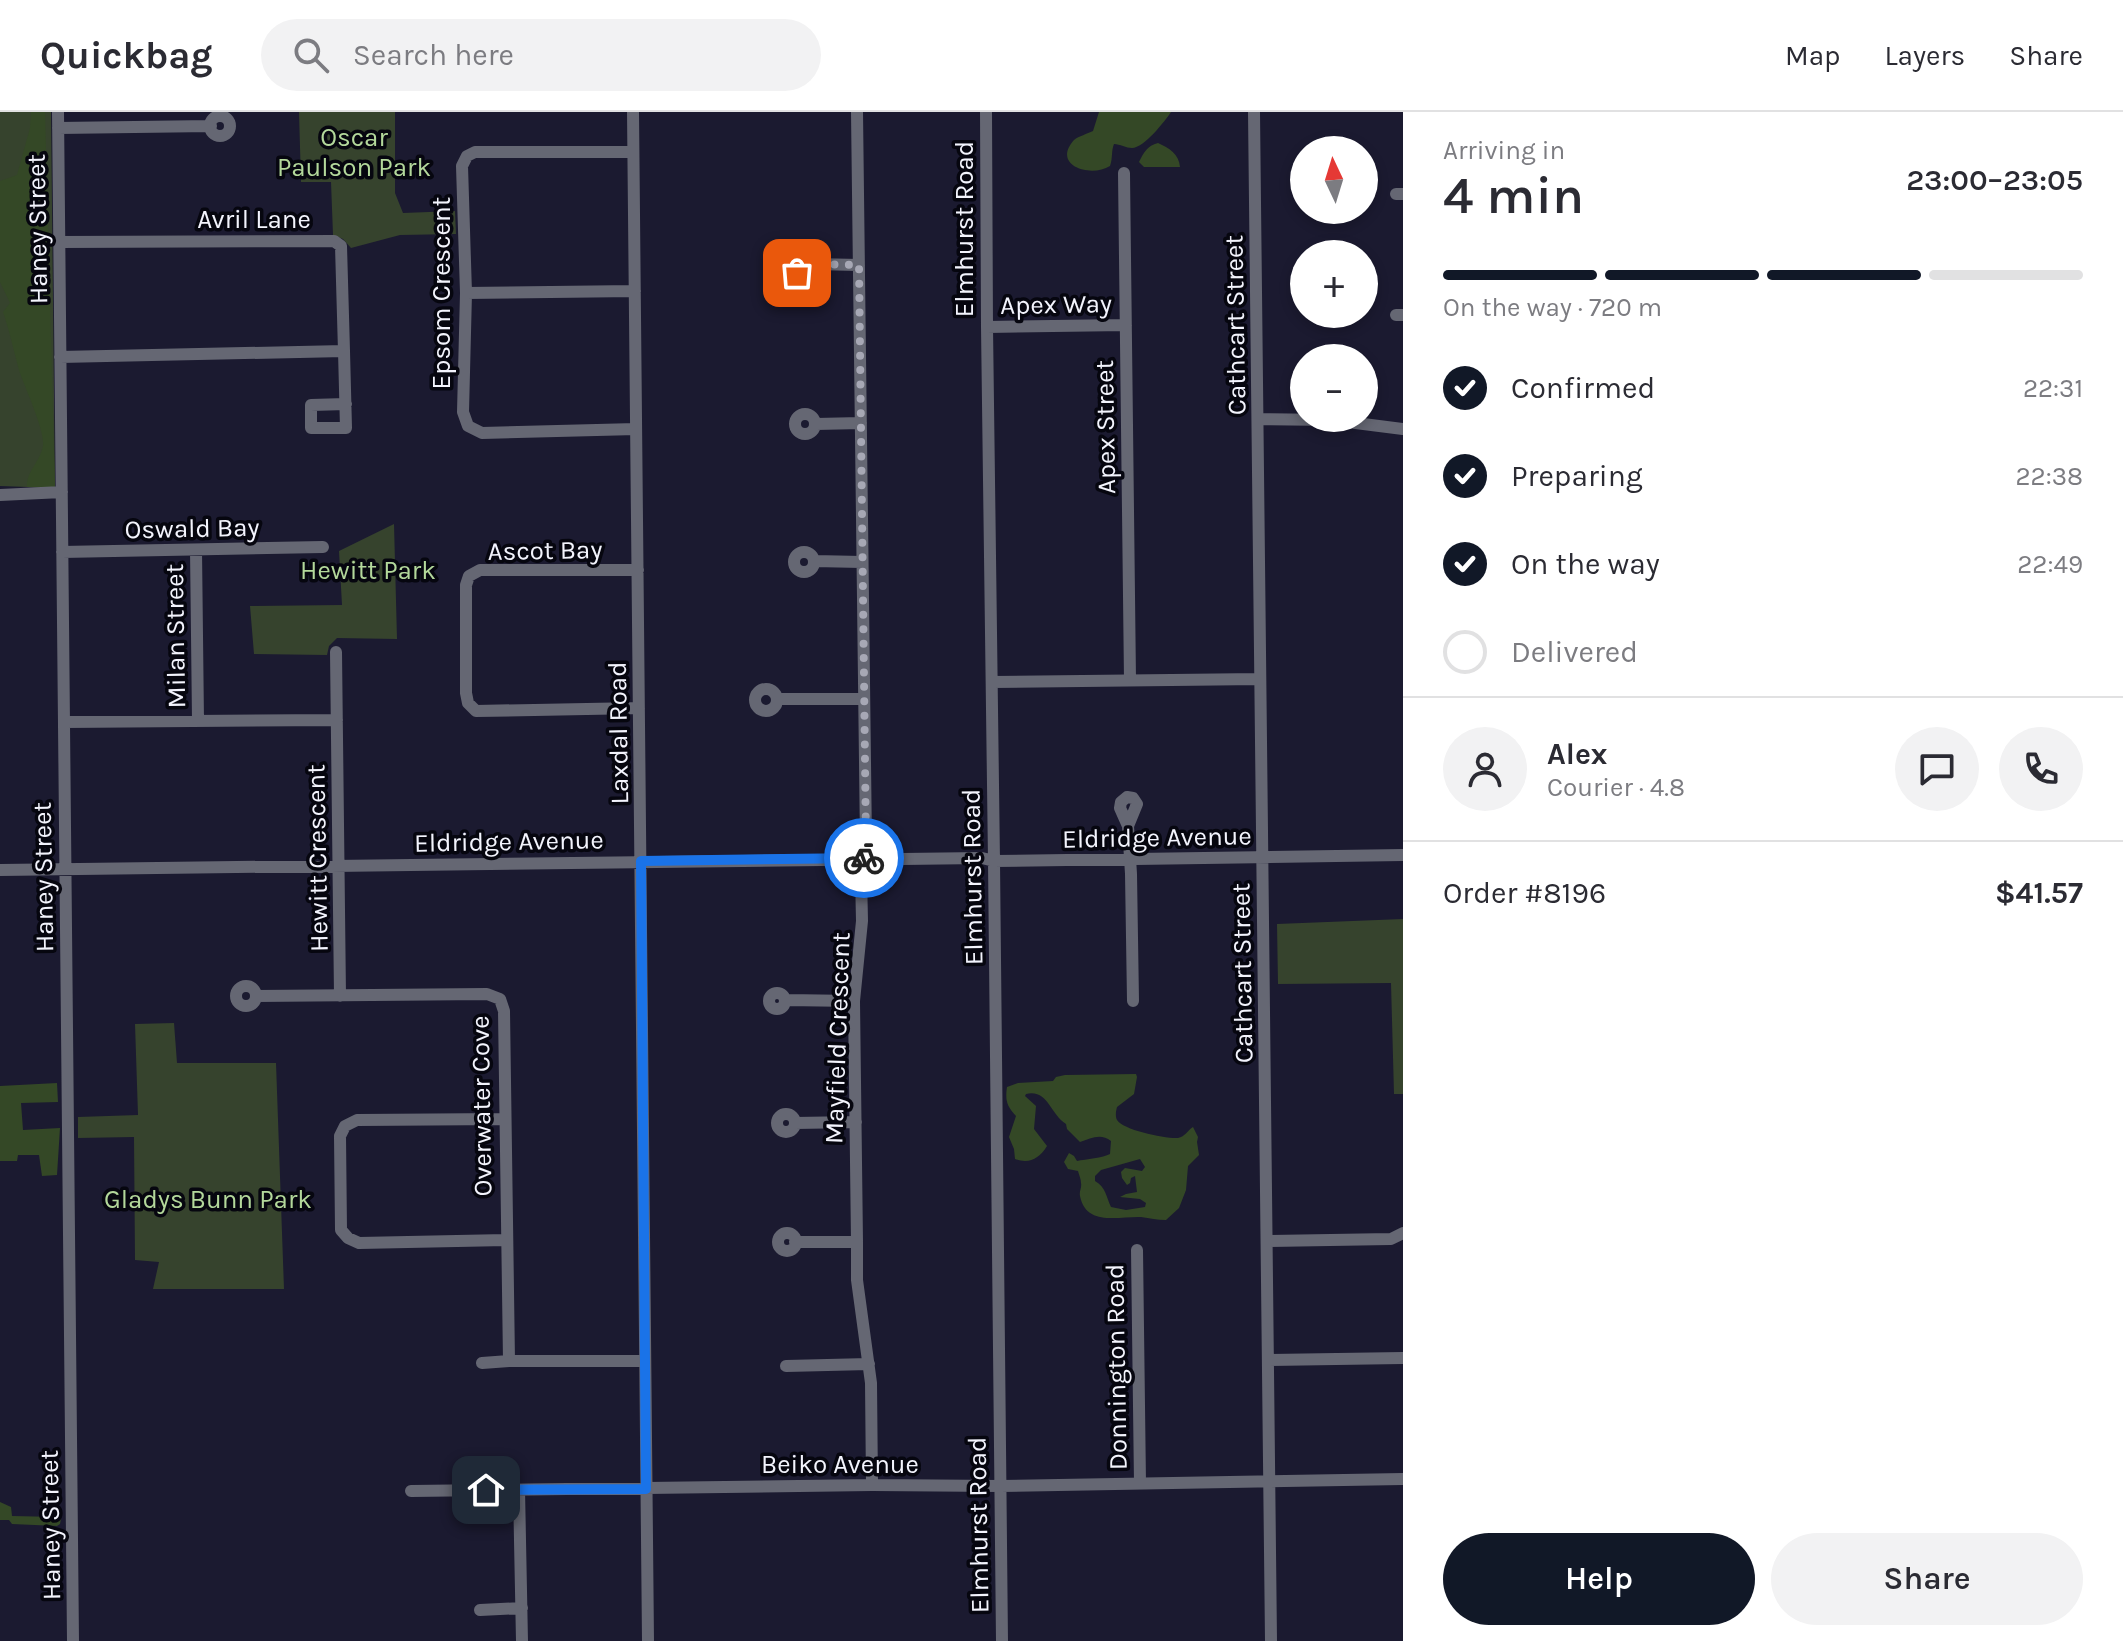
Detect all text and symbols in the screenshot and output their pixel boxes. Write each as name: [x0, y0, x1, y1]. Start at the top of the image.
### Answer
search box: [261, 19, 821, 91]
text: Quickbag: [40, 33, 213, 78]
icon: search: [289, 33, 333, 77]
text: Search here: [353, 37, 514, 73]
text: Map: [1785, 39, 1840, 72]
text: Layers: [1884, 39, 1965, 72]
text: Share: [2009, 39, 2083, 72]
park label: Oscar Paulson Park: [277, 122, 431, 183]
text: Arriving in: [1443, 135, 1565, 166]
north arrow: [1290, 136, 1378, 224]
map controls: [1290, 136, 1378, 432]
street label: Elmhurst Road: [949, 141, 980, 317]
street label: Haney Street: [21, 153, 54, 304]
text: 23:00–23:05: [1906, 162, 2083, 198]
text: 4 min: [1443, 165, 1584, 226]
street label: Epsom Crescent: [426, 196, 457, 389]
street label: Avril Lane: [197, 204, 311, 235]
street label: Cathcart Street: [1218, 234, 1253, 415]
pin: [763, 239, 831, 307]
button: +: [1290, 240, 1378, 328]
icon: bag: [775, 251, 819, 295]
street label: Apex Way: [1000, 288, 1112, 321]
text: On the way · 720 m: [1443, 292, 1662, 323]
button: −: [1290, 344, 1378, 432]
street label: Apex Street: [1089, 359, 1122, 494]
icon: check: [1443, 366, 1487, 410]
text: Confirmed: [1511, 370, 1655, 406]
text: 22:31: [2023, 373, 2083, 404]
icon: check: [1443, 454, 1487, 498]
text: Preparing: [1511, 458, 1643, 494]
text: 22:38: [2016, 461, 2083, 492]
street label: Oswald Bay: [124, 512, 260, 545]
street label: Ascot Bay: [487, 534, 603, 567]
icon: check: [1443, 542, 1487, 586]
text: On the way: [1511, 546, 1660, 582]
text: 22:49: [2017, 549, 2083, 580]
park label: Hewitt Park: [300, 555, 436, 586]
street label: Milan Street: [159, 563, 192, 709]
text: Delivered: [1511, 634, 1638, 670]
street label: Laxdal Road: [602, 661, 635, 805]
button: person: [1443, 727, 1527, 811]
button: chat: [1895, 727, 1979, 811]
button: phone: [1999, 727, 2083, 811]
text: Alex: [1547, 736, 1607, 772]
street label: Hewitt Crescent: [300, 764, 335, 952]
text: Courier · 4.8: [1547, 772, 1685, 803]
street label: Elmhurst Road: [955, 788, 990, 966]
street label: Haney Street: [27, 801, 60, 952]
courier: [824, 818, 904, 898]
street label: Eldridge Avenue: [1062, 820, 1252, 855]
street label: Eldridge Avenue: [414, 824, 604, 859]
icon: bike: [842, 836, 886, 880]
text: Order #8196: [1443, 875, 1606, 911]
text: $41.57: [1995, 875, 2083, 911]
street label: Cathcart Street: [1225, 882, 1260, 1063]
street label: Mayfield Crescent: [818, 931, 857, 1144]
street label: Overwater Cove: [464, 1015, 499, 1197]
park label: Gladys Bunn Park: [104, 1184, 312, 1215]
street label: Donnington Road: [1099, 1263, 1134, 1471]
street label: Elmhurst Road: [961, 1436, 996, 1614]
street label: Haney Street: [34, 1449, 67, 1600]
street label: Beiko Avenue: [761, 1449, 919, 1480]
pin: [452, 1456, 520, 1524]
icon: home: [464, 1468, 508, 1512]
button: Help: [1443, 1533, 1755, 1625]
button: Share: [1771, 1533, 2083, 1625]

